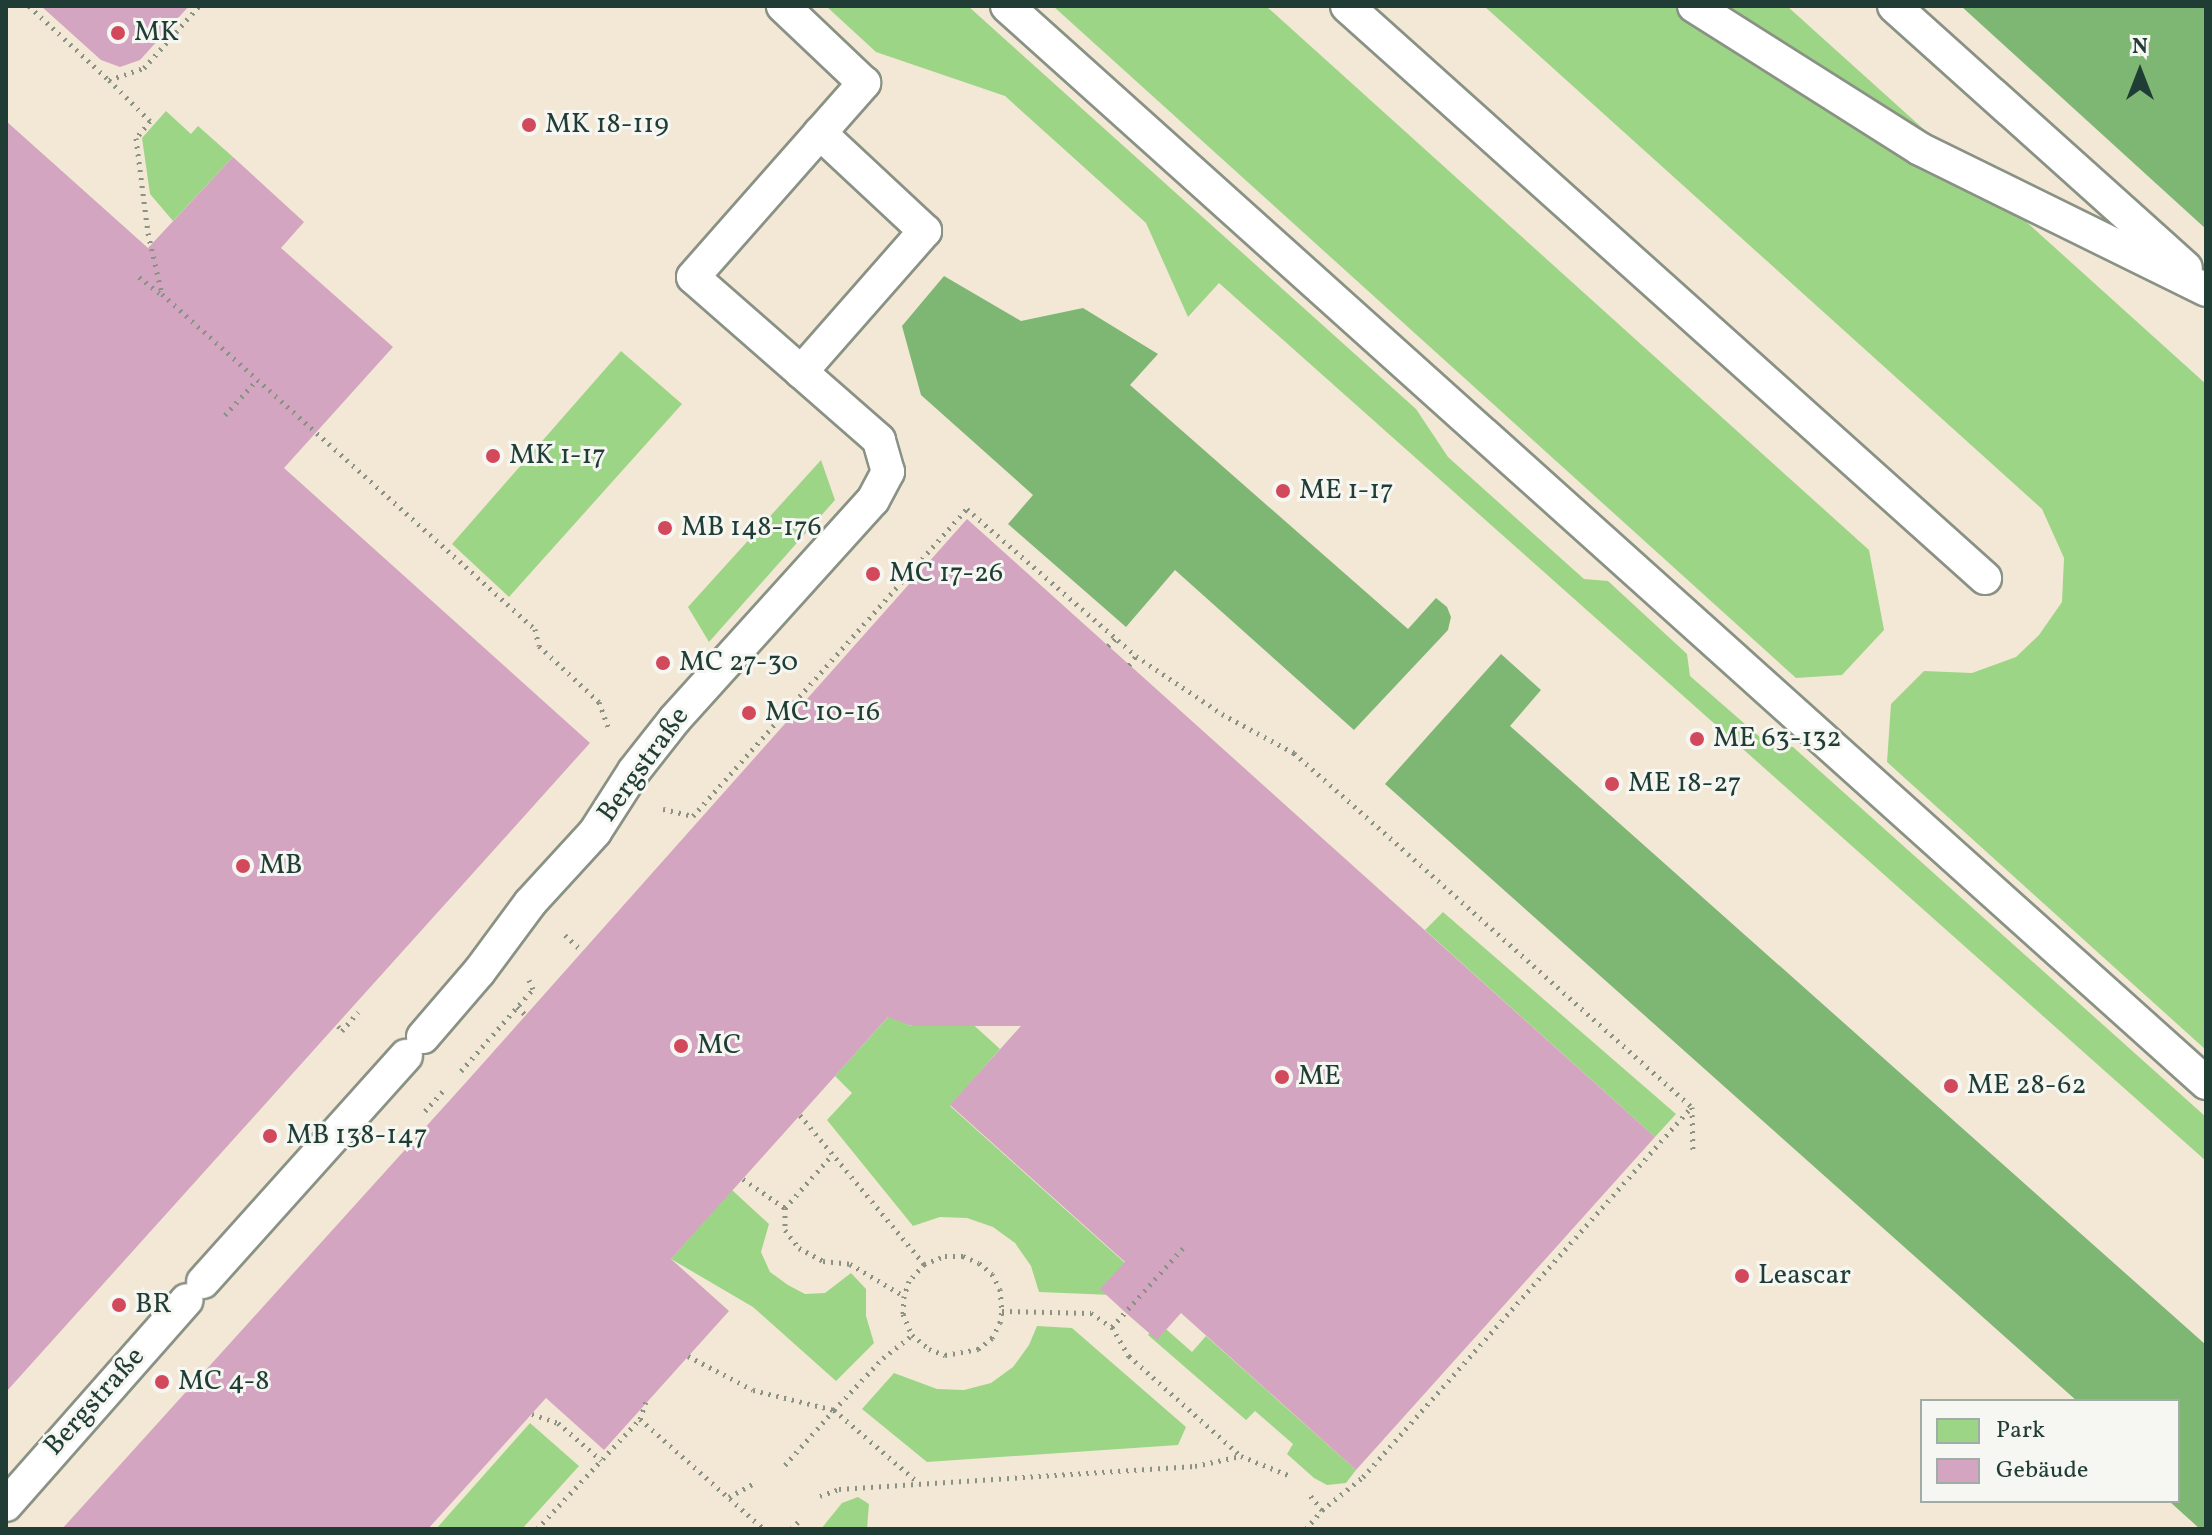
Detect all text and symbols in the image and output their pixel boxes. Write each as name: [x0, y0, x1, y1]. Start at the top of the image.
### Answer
place label: MK: [134, 16, 179, 50]
marker: MK: [109, 24, 127, 42]
north arrow: [2100, 32, 2180, 112]
text: N: [2132, 32, 2148, 63]
place label: MK 18-119: [545, 108, 669, 142]
marker: MK 18-119: [520, 116, 538, 134]
place label: MK 1-17: [509, 439, 606, 473]
marker: MK 1-17: [484, 447, 502, 465]
place label: ME 1-17: [1299, 474, 1394, 508]
marker: ME 1-17: [1274, 482, 1292, 500]
place label: MB 148-176: [681, 511, 822, 545]
marker: MB 148-176: [656, 519, 674, 537]
place label: MC 17-26: [889, 557, 1003, 591]
marker: MC 17-26: [864, 565, 882, 583]
place label: MC 27-30: [679, 646, 798, 680]
marker: MC 27-30: [654, 654, 672, 672]
place label: MC 10-16: [765, 696, 880, 730]
street label: Bergstraße: [591, 701, 697, 829]
marker: MC 10-16: [740, 704, 758, 722]
place label: ME 63-132: [1713, 722, 1842, 756]
marker: ME 63-132: [1688, 730, 1706, 748]
place label: ME 18-27: [1628, 767, 1741, 801]
marker: ME 18-27: [1603, 775, 1621, 793]
place label: MB: [259, 849, 303, 883]
marker: MB: [234, 857, 252, 875]
place label: MC: [697, 1029, 741, 1063]
marker: MC: [672, 1037, 690, 1055]
place label: ME: [1298, 1060, 1341, 1094]
marker: ME: [1273, 1068, 1291, 1086]
place label: ME 28-62: [1967, 1069, 2087, 1103]
marker: ME 28-62: [1942, 1077, 1960, 1095]
place label: MB 138-147: [286, 1119, 427, 1153]
marker: MB 138-147: [261, 1127, 279, 1145]
place label: Leascar: [1758, 1259, 1851, 1293]
marker: Leascar: [1733, 1267, 1751, 1285]
place label: BR: [135, 1288, 172, 1322]
marker: BR: [110, 1296, 128, 1314]
street label: Bergstraße: [38, 1341, 152, 1463]
place label: MC 4-8: [178, 1365, 270, 1399]
marker: MC 4-8: [153, 1373, 171, 1391]
legend: [1920, 1399, 2180, 1503]
text: Park: [1996, 1414, 2045, 1448]
text: Gebäude: [1996, 1454, 2088, 1488]

